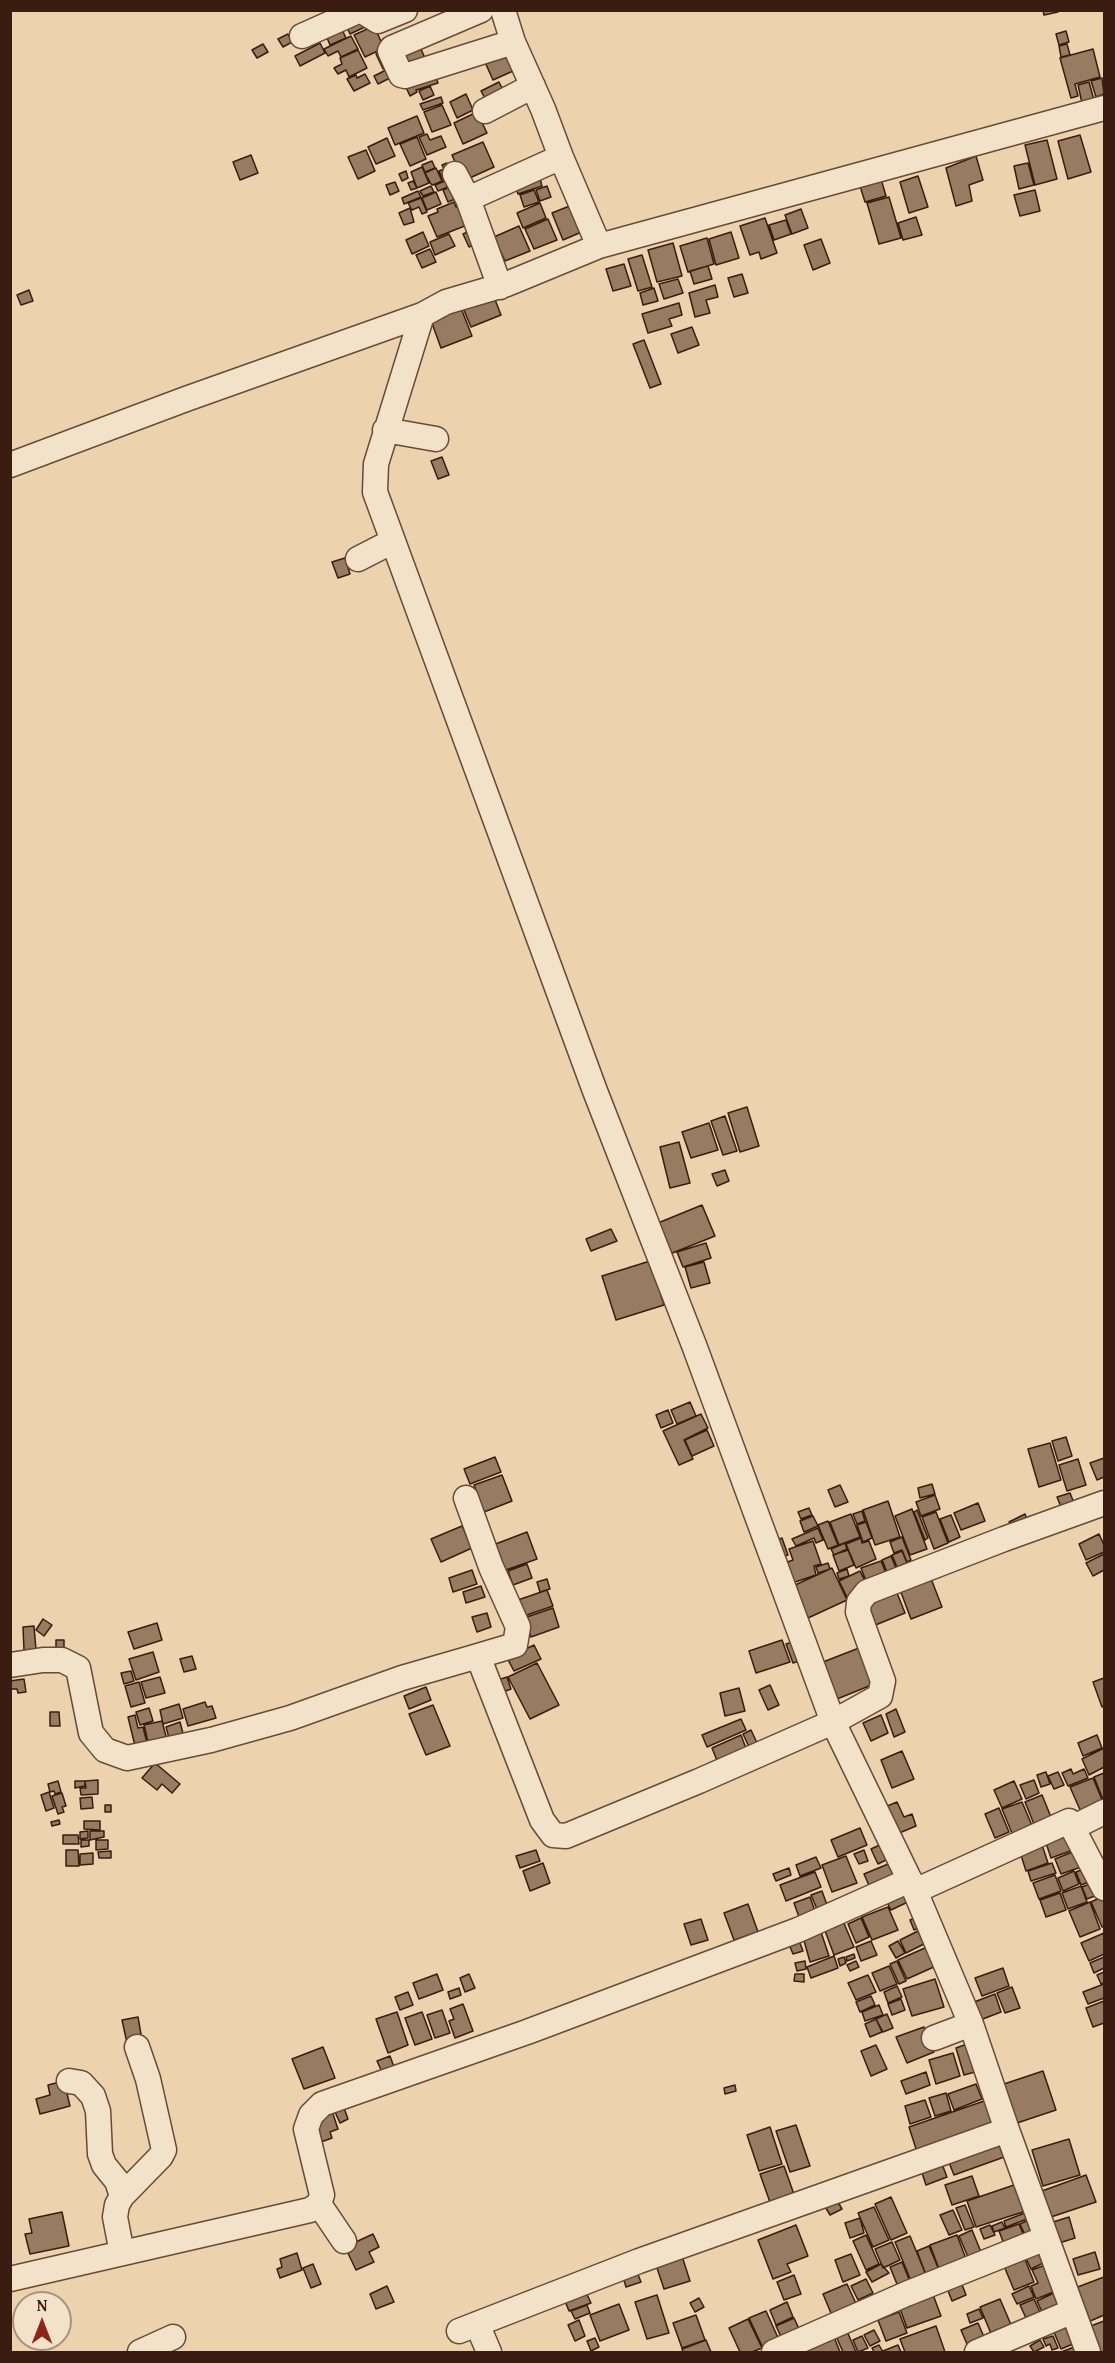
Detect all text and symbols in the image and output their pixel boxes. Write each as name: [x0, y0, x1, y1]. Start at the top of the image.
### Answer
north arrow: [12, 2291, 72, 2351]
text: N: [37, 2293, 47, 2317]

